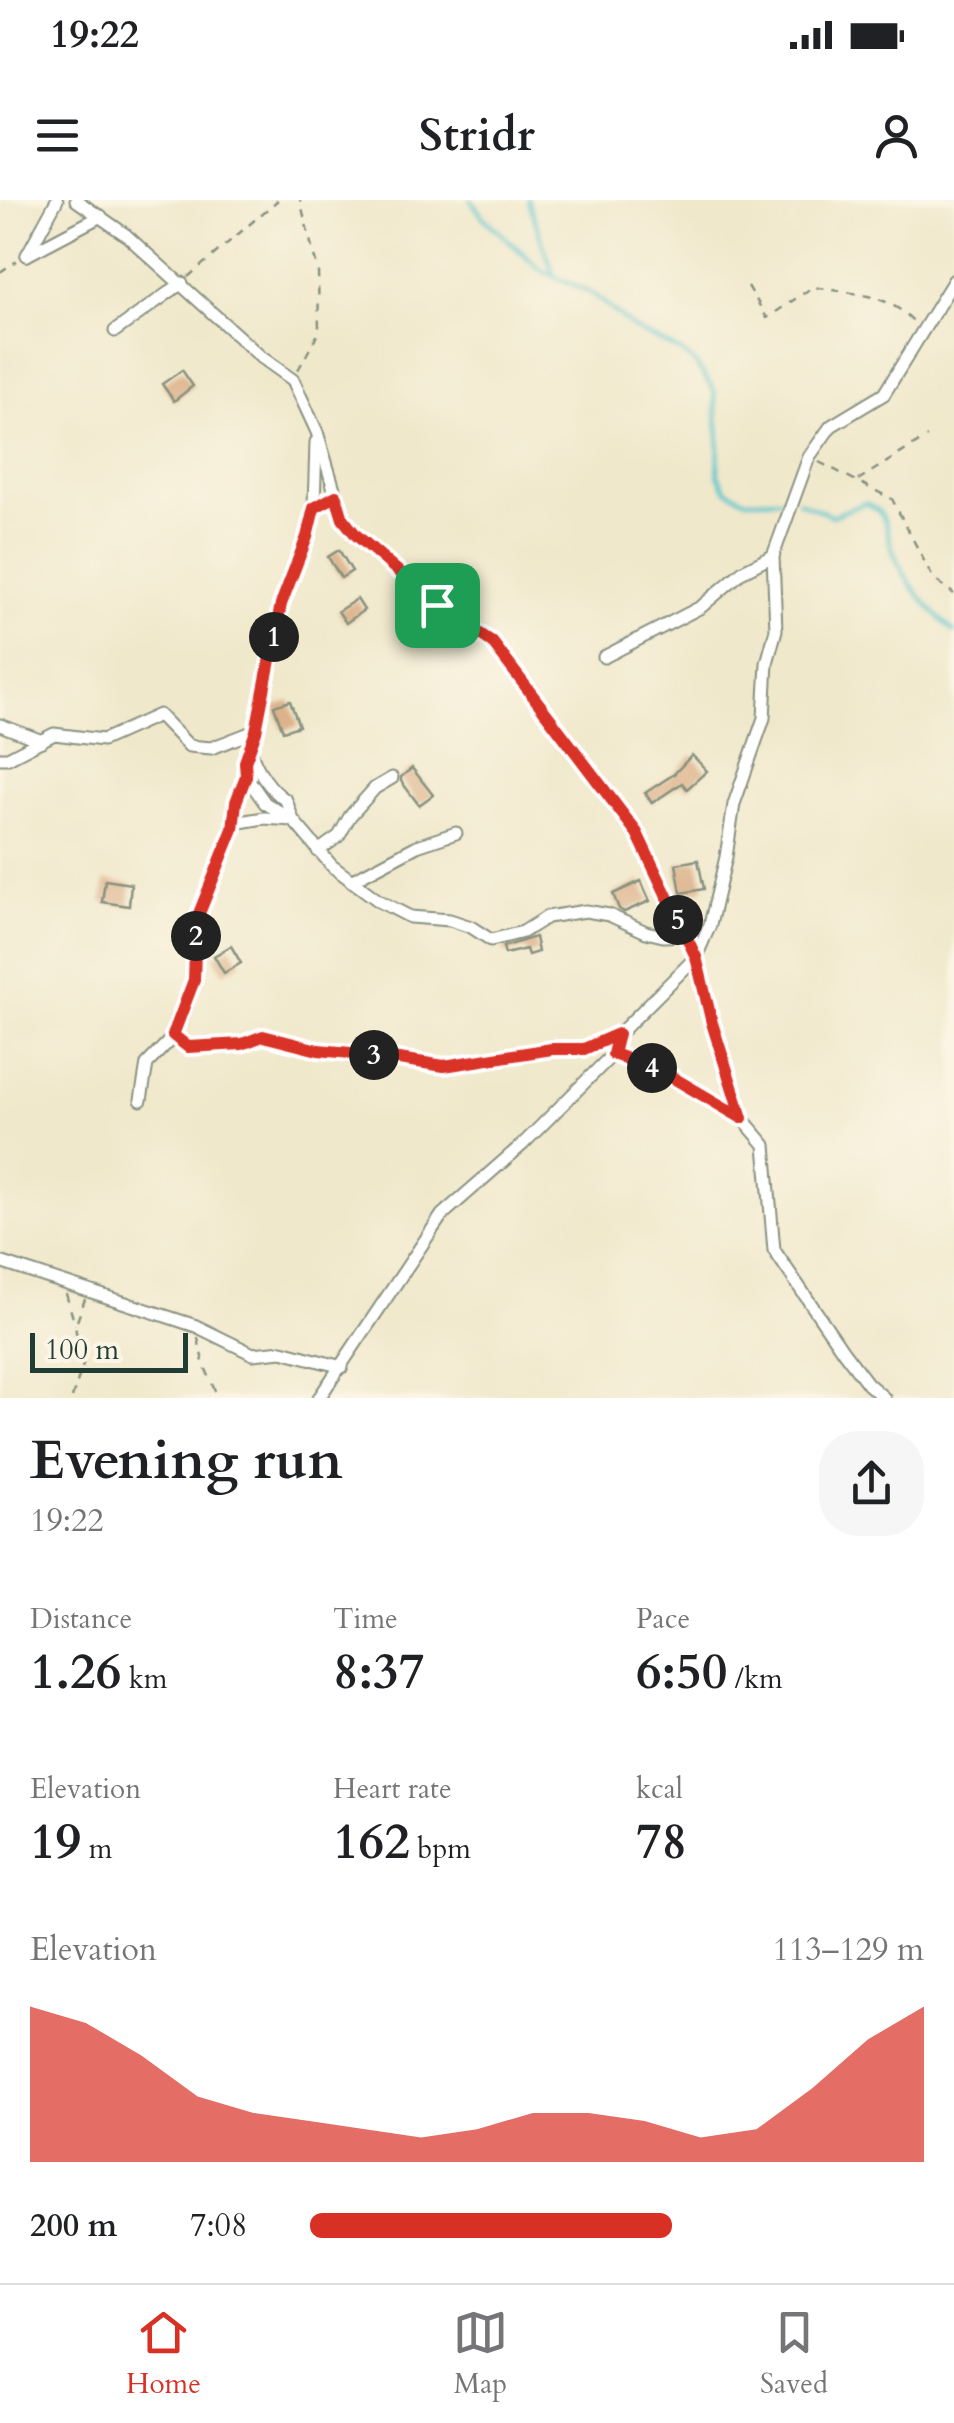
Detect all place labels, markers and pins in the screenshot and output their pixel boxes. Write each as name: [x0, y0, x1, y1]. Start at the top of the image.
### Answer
pin: [395, 563, 480, 648]
pin: 1: [249, 612, 299, 662]
pin: 5: [653, 895, 703, 945]
pin: 2: [171, 911, 221, 961]
pin: 3: [349, 1030, 399, 1080]
pin: 4: [627, 1043, 677, 1093]

